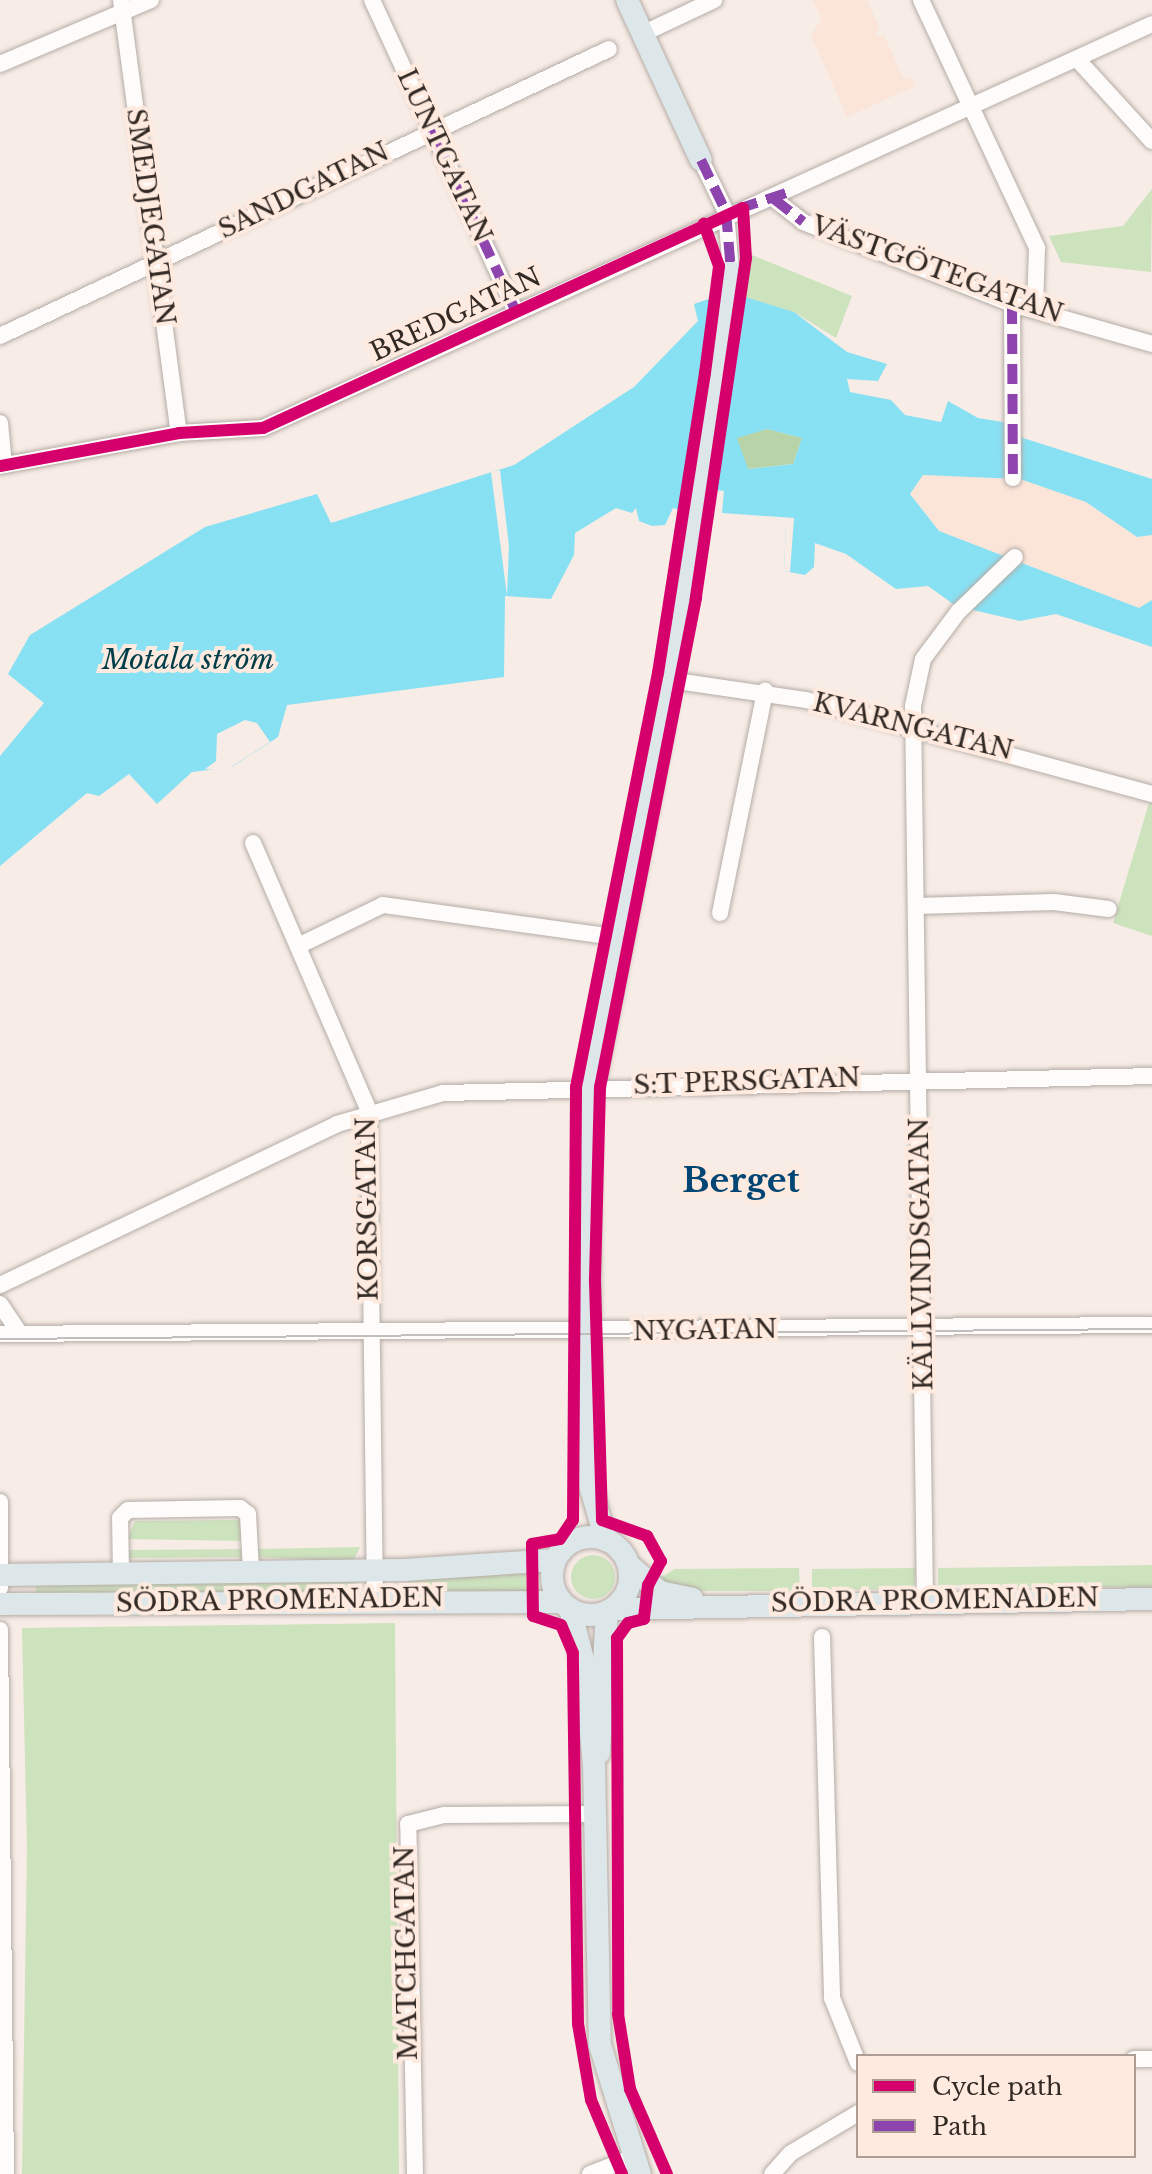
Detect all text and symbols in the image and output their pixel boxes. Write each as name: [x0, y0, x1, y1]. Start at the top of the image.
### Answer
street label: LUNTGATAN: [390, 64, 498, 248]
street label: SMEDJEGATAN: [119, 107, 181, 327]
street label: SANDGATAN: [214, 136, 394, 246]
street label: VÄSTGÖTEGATAN: [807, 210, 1067, 330]
street label: BREDGATAN: [366, 262, 546, 368]
water label: Motala ström: [101, 643, 275, 677]
street label: KVARNGATAN: [810, 687, 1016, 767]
street label: S:T PERSGATAN: [633, 1062, 861, 1102]
street label: KORSGATAN: [351, 1117, 385, 1301]
street label: KÄLLVINDSGATAN: [904, 1117, 940, 1391]
district label: Berget: [682, 1161, 800, 1201]
street label: NYGATAN: [632, 1314, 778, 1348]
street label: SÖDRA PROMENADEN: [115, 1583, 445, 1619]
street label: SÖDRA PROMENADEN: [770, 1583, 1100, 1619]
street label: MATCHGATAN: [390, 1845, 424, 2061]
legend: [856, 2054, 1136, 2158]
text: Cycle path: [932, 2072, 1063, 2101]
text: Path: [932, 2112, 987, 2141]

